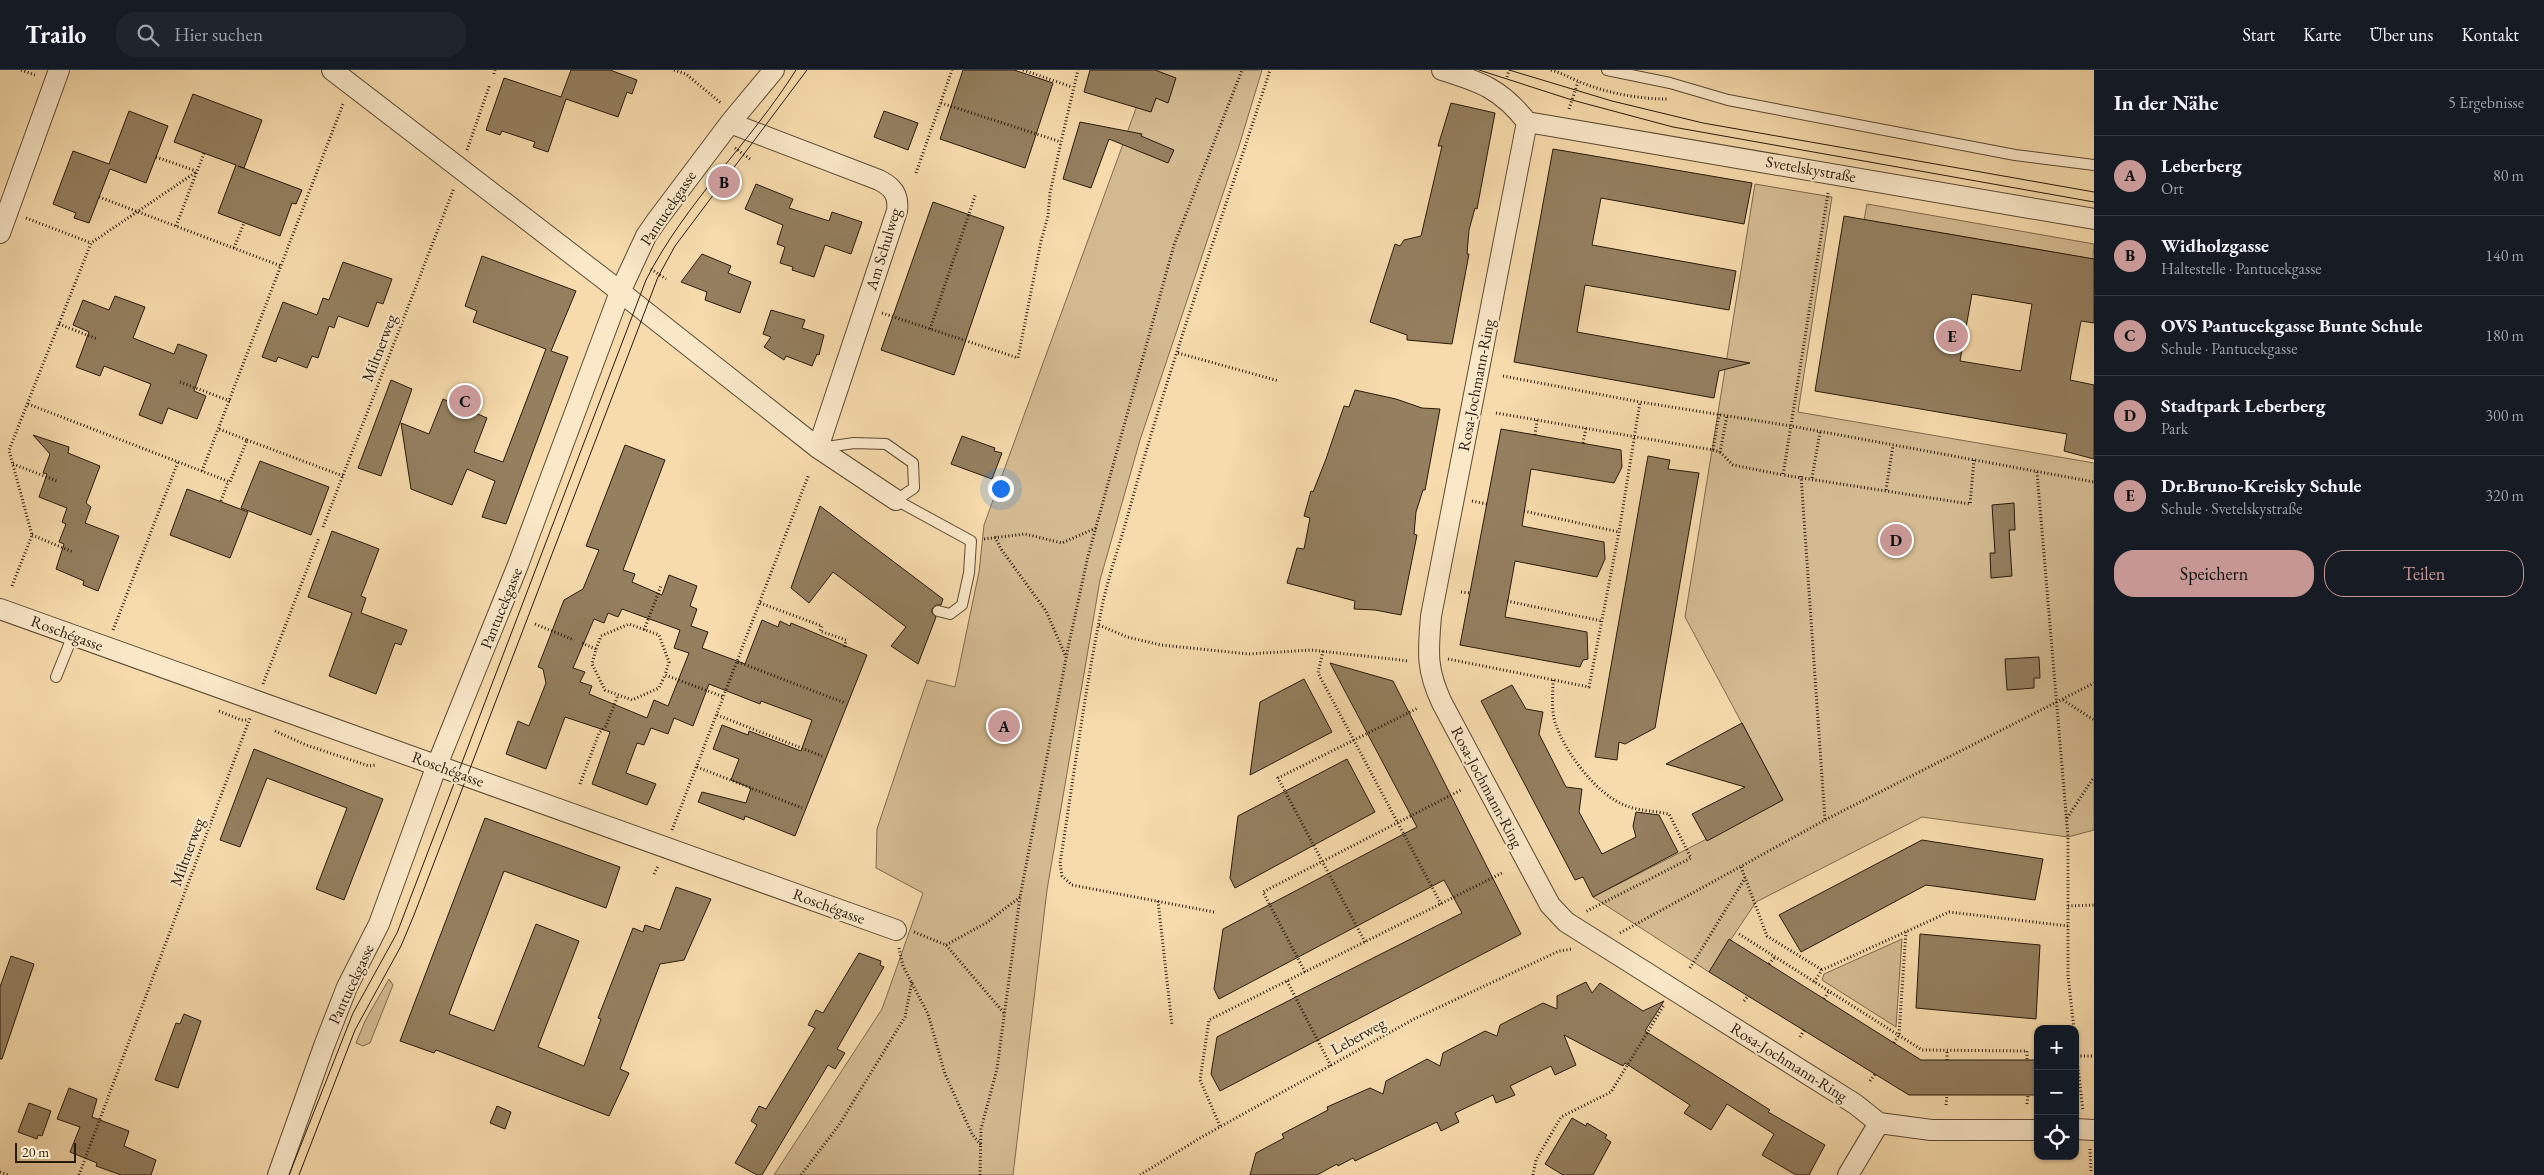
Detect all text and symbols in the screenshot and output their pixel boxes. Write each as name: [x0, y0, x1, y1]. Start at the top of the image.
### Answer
search box: [116, 12, 466, 57]
text: Trailo: [25, 19, 86, 50]
icon: search: [134, 21, 162, 49]
text: Hier suchen: [174, 22, 263, 47]
text: Start: [2242, 23, 2275, 46]
text: Karte: [2303, 23, 2341, 46]
text: Über uns: [2369, 23, 2433, 46]
text: Kontakt: [2461, 23, 2519, 46]
text: In der Nähe: [2114, 89, 2219, 116]
text: 5 Ergebnisse: [2448, 92, 2524, 113]
street label: Svetelskystraße: [1764, 151, 1858, 187]
text: Leberberg: [2161, 153, 2242, 178]
pin: B: [708, 163, 740, 201]
text: A: [2124, 165, 2136, 186]
text: 80 m: [2493, 165, 2524, 186]
street label: Pantucekgasse: [635, 166, 701, 250]
text: Ort: [2161, 178, 2184, 199]
street label: Am Schulweg: [860, 204, 906, 294]
text: Widholzgasse: [2161, 233, 2269, 258]
text: B: [2125, 245, 2135, 266]
text: 140 m: [2485, 245, 2524, 266]
text: Haltestelle · Pantucekgasse: [2161, 258, 2322, 279]
street label: Miltnerweg: [356, 310, 402, 385]
text: OVS Pantucekgasse Bunte Schule: [2161, 313, 2423, 338]
street label: Rosa-Jochmann-Ring: [1453, 316, 1499, 453]
pin: E: [1936, 317, 1968, 355]
text: C: [2124, 325, 2136, 346]
text: 180 m: [2485, 325, 2524, 346]
text: Schule · Pantucekgasse: [2161, 338, 2297, 359]
pin: C: [449, 382, 481, 420]
text: Stadtpark Leberberg: [2161, 393, 2325, 418]
text: D: [2124, 405, 2136, 426]
text: 300 m: [2485, 405, 2524, 426]
text: Park: [2161, 418, 2188, 439]
text: Dr.Bruno-Kreisky Schule: [2161, 473, 2361, 498]
your location: [988, 476, 1014, 502]
text: E: [2125, 485, 2135, 506]
text: 320 m: [2485, 485, 2524, 506]
text: Schule · Svetelskystraße: [2161, 498, 2303, 519]
pin: D: [1880, 521, 1912, 559]
button: Speichern: [2114, 550, 2314, 597]
button: Teilen: [2324, 550, 2524, 597]
street label: Pantucekgasse: [475, 564, 527, 652]
street label: Roschégasse: [28, 610, 106, 656]
pin: A: [988, 707, 1020, 745]
street label: Rosa-Jochmann-Ring: [1446, 723, 1528, 852]
street label: Roschégasse: [409, 746, 487, 792]
street label: Miltnerweg: [165, 814, 209, 889]
street label: Roschégasse: [790, 883, 868, 929]
street label: Pantucekgasse: [323, 941, 379, 1027]
street label: Leberweg: [1327, 1012, 1390, 1060]
street label: Rosa-Jochmann-Ring: [1727, 1018, 1852, 1107]
map controls: [2034, 1025, 2079, 1160]
button: +: [2034, 1025, 2079, 1070]
button: −: [2034, 1070, 2079, 1115]
button: locate: [2034, 1115, 2079, 1160]
scale bar: [15, 1140, 76, 1163]
text: 20 m: [22, 1143, 49, 1161]

